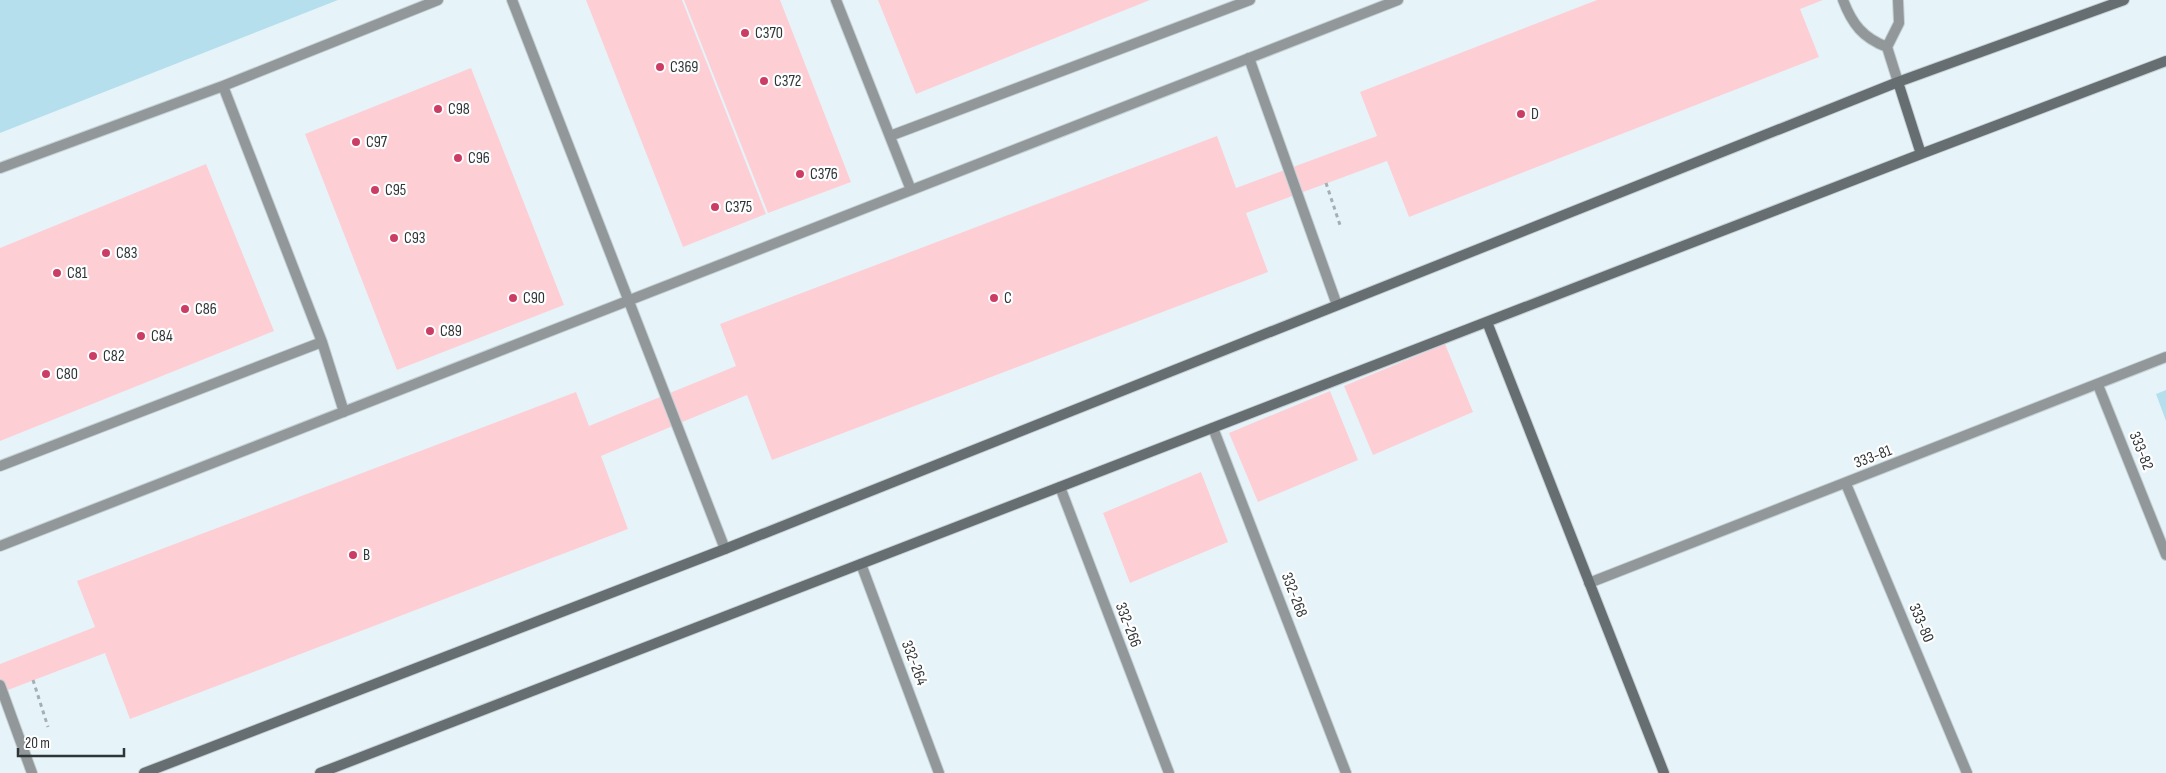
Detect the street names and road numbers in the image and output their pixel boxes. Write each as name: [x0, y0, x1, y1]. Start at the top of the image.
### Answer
street label: 333-82: [2125, 429, 2157, 473]
street label: 333-81: [1852, 441, 1895, 473]
street label: 332-268: [1277, 570, 1311, 620]
street label: 332-266: [1111, 600, 1145, 650]
street label: 333-80: [1904, 601, 1938, 645]
street label: 332-264: [897, 638, 931, 688]

